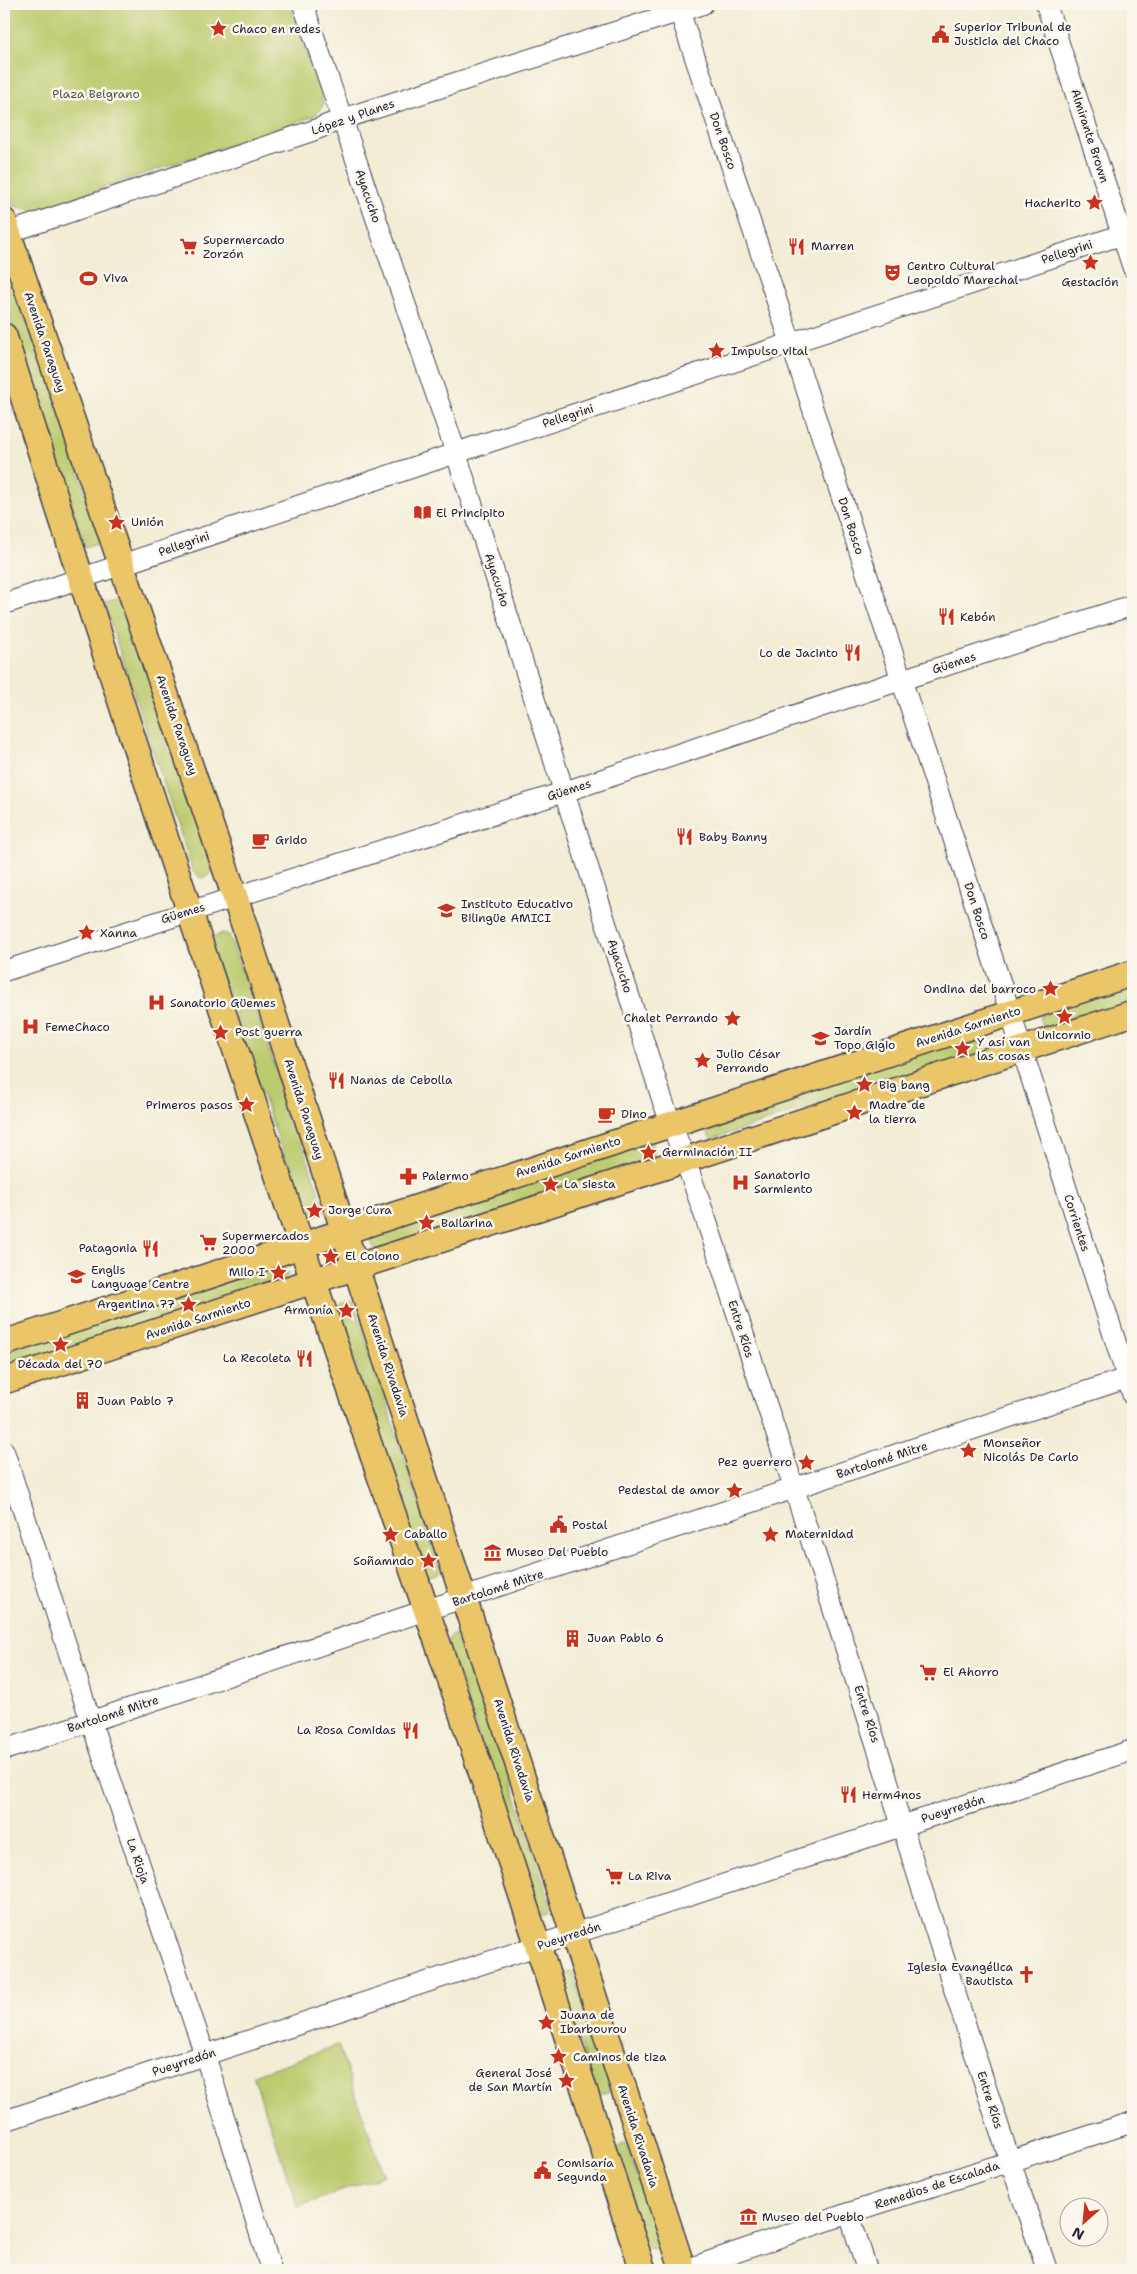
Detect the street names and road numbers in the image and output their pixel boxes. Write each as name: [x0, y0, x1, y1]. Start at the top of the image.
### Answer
street label: Almirante Brown: [1067, 87, 1113, 185]
street label: López y Planes: [309, 95, 397, 139]
street label: Don Bosco: [706, 110, 740, 172]
street label: Ayacucho: [351, 167, 385, 225]
street label: Pellegrini: [1039, 236, 1095, 268]
street label: Avenida Paraguay: [20, 290, 70, 394]
street label: Pellegrini: [540, 400, 596, 432]
street label: Don Bosco: [834, 495, 868, 557]
street label: Pellegrini: [156, 528, 212, 560]
street label: Ayacucho: [481, 551, 513, 609]
street label: Güemes: [930, 648, 978, 678]
street label: Avenida Paraguay: [152, 673, 202, 777]
street label: Güemes: [545, 775, 593, 805]
street label: Don Bosco: [960, 880, 994, 942]
street label: Güemes: [159, 899, 207, 927]
street label: Ayacucho: [604, 937, 636, 995]
street label: Avenida Sarmiento: [913, 1002, 1023, 1052]
street label: Avenida Paraguay: [280, 1057, 328, 1162]
street label: Avenida Sarmiento: [513, 1132, 623, 1182]
street label: Corrientes: [1060, 1192, 1094, 1254]
street label: Avenida Sarmiento: [143, 1294, 253, 1344]
street label: Entre Ríos: [724, 1298, 758, 1360]
street label: Avenida Rivadavia: [364, 1311, 412, 1419]
street label: Bartolomé Mitre: [834, 1438, 930, 1482]
street label: Bartolomé Mitre: [450, 1566, 546, 1610]
street label: Entre Ríos: [850, 1683, 884, 1745]
street label: Bartolomé Mitre: [65, 1692, 161, 1736]
street label: Avenida Rivadavia: [490, 1696, 538, 1804]
street label: Pueyrredón: [919, 1791, 987, 1827]
street label: La Rioja: [123, 1836, 153, 1886]
street label: Pueyrredón: [535, 1918, 603, 1954]
street label: Pueyrredón: [150, 2044, 218, 2080]
street label: Entre Ríos: [973, 2069, 1007, 2131]
street label: Avenida Rivadavia: [614, 2082, 662, 2190]
street label: Remedios de Escalada: [873, 2157, 1002, 2213]

